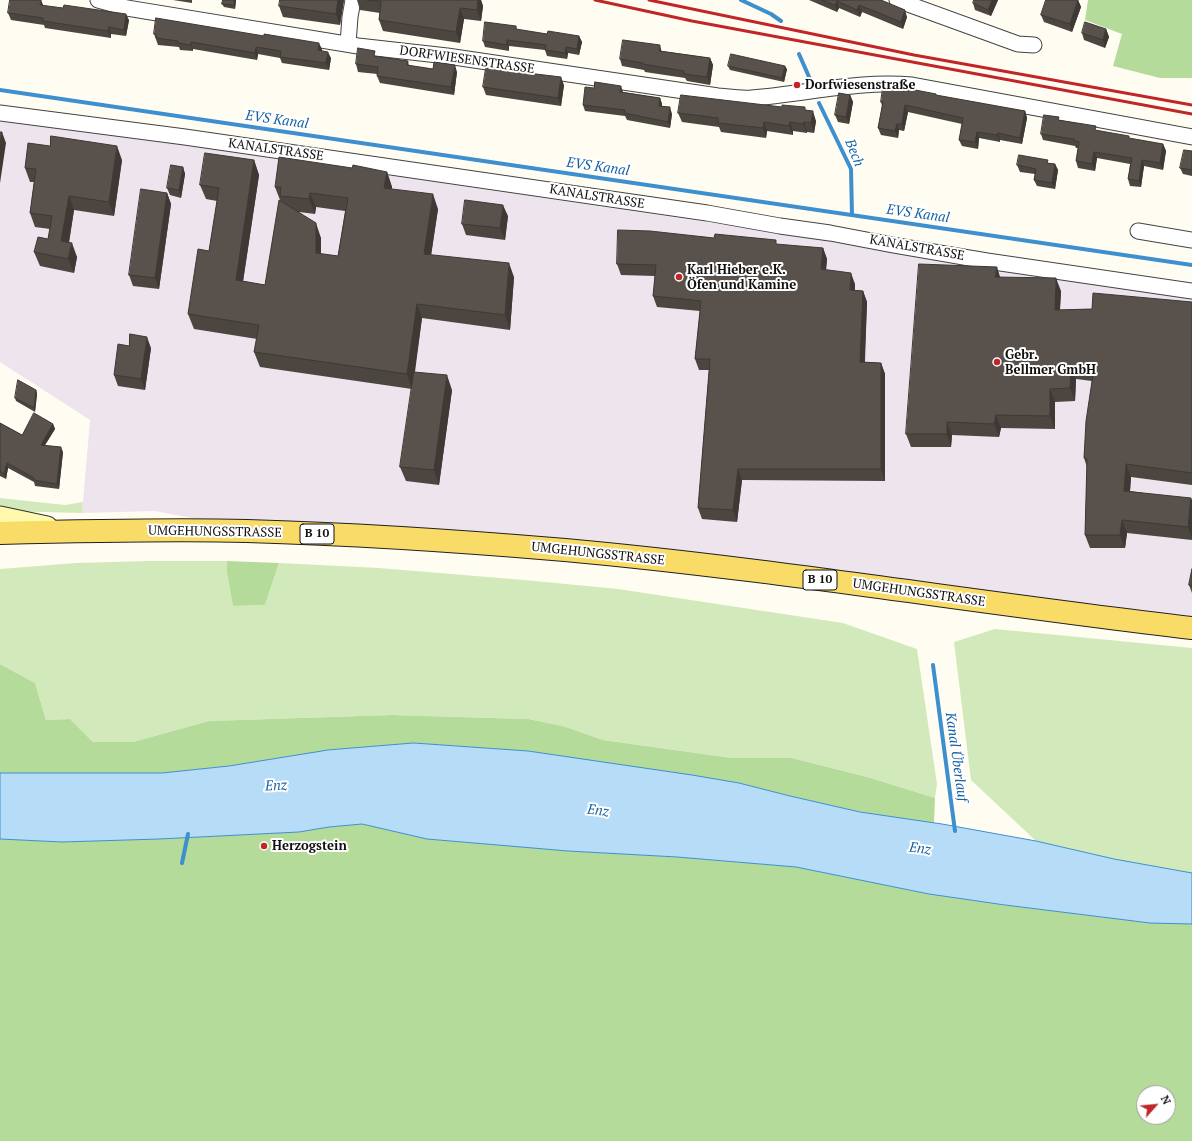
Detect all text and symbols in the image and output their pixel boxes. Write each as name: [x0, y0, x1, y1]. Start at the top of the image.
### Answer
street label: DORFWIESENSTRASSE: [398, 43, 536, 77]
place label: Dorfwiesenstraße: [805, 77, 915, 93]
marker: Dorfwiesenstraße: [792, 80, 802, 90]
water label: EVS Kanal: [244, 107, 310, 133]
street label: KANALSTRASSE: [227, 136, 325, 164]
water label: Bech: [841, 137, 867, 169]
water label: EVS Kanal: [565, 154, 631, 180]
street label: KANALSTRASSE: [548, 182, 646, 212]
water label: EVS Kanal: [885, 201, 951, 227]
street label: KANALSTRASSE: [868, 232, 966, 264]
place label: Karl Hieber e.K. Öfen und Kamine: [687, 262, 796, 293]
marker: Karl Hieber e.K. Öfen und Kamine: [674, 272, 684, 282]
place label: Gebr. Bellmer GmbH: [1005, 347, 1096, 378]
marker: Gebr. Bellmer GmbH: [992, 357, 1002, 367]
street label: UMGEHUNGSSTRASSE: [148, 523, 282, 541]
road number: B 10: [300, 524, 334, 544]
street label: UMGEHUNGSSTRASSE: [531, 539, 665, 569]
road number: B 10: [803, 570, 837, 590]
street label: UMGEHUNGSSTRASSE: [852, 576, 986, 610]
water label: Kanal Überlauf: [941, 711, 971, 803]
water label: Enz: [265, 777, 287, 795]
water label: Enz: [586, 801, 610, 821]
place label: Herzogstein: [272, 838, 347, 854]
water label: Enz: [908, 839, 932, 859]
marker: Herzogstein: [259, 841, 269, 851]
north arrow: [1136, 1085, 1176, 1125]
text: N: [1158, 1093, 1174, 1107]

